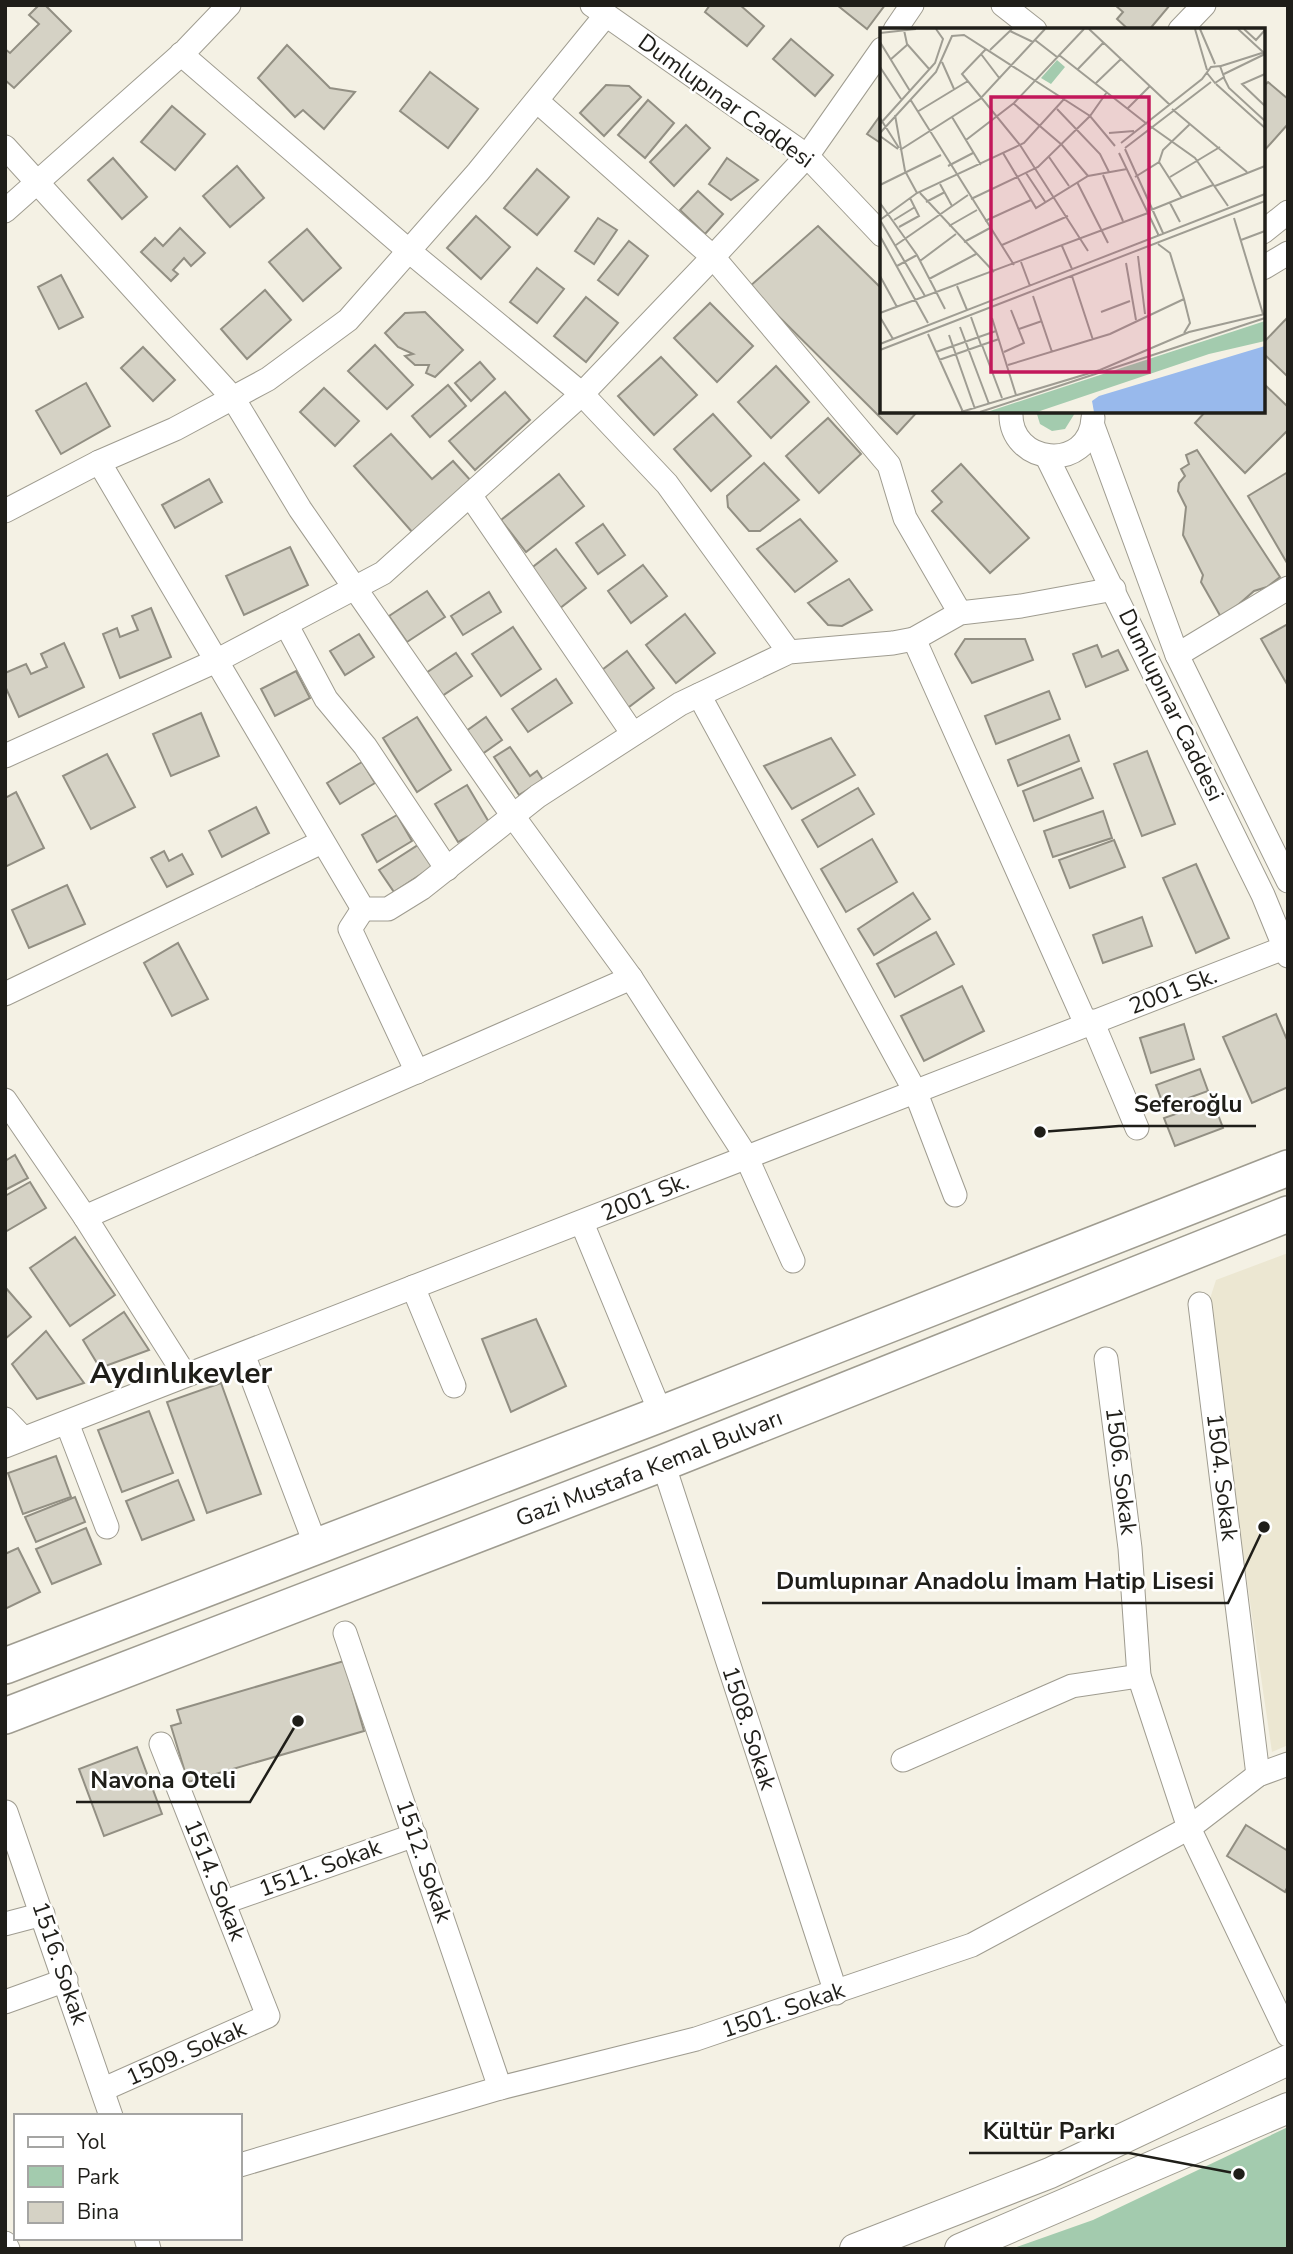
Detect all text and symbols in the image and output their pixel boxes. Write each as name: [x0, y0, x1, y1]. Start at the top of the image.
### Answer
street label: Dumlupınar Caddesi: [632, 27, 820, 175]
inset map: [880, 28, 1265, 413]
street label: Dumlupınar Caddesi: [1111, 604, 1231, 806]
street label: 2001 Sk.: [1124, 960, 1222, 1022]
callout: Seferoğlu: [1119, 1081, 1256, 1126]
text: Seferoğlu: [1134, 1088, 1242, 1120]
street label: 2001 Sk.: [596, 1165, 694, 1229]
district label: Aydınlıkevler: [90, 1353, 272, 1394]
street label: Gazi Mustafa Kemal Bulvarı: [511, 1402, 787, 1534]
street label: 1506. Sokak: [1098, 1405, 1144, 1537]
street label: 1504. Sokak: [1199, 1411, 1245, 1543]
callout: Dumlupınar Anadolu İmam Hatip Lisesi: [762, 1558, 1228, 1603]
text: Dumlupınar Anadolu İmam Hatip Lisesi: [776, 1565, 1214, 1597]
street label: 1508. Sokak: [714, 1662, 784, 1794]
callout: Navona Oteli: [76, 1757, 250, 1802]
text: Navona Oteli: [90, 1764, 236, 1796]
street label: 1512. Sokak: [388, 1795, 460, 1927]
street label: 1514. Sokak: [177, 1815, 254, 1946]
street label: 1511. Sokak: [254, 1831, 386, 1905]
street label: 1516. Sokak: [24, 1897, 96, 2029]
street label: 1501. Sokak: [717, 1974, 849, 2046]
street label: 1509. Sokak: [121, 2013, 251, 2093]
callout: Kültür Parkı: [969, 2108, 1129, 2153]
legend: [14, 2114, 242, 2240]
text: Kültür Parkı: [983, 2115, 1115, 2147]
text: Yol: [76, 2128, 107, 2156]
text: Park: [77, 2163, 119, 2191]
text: Bina: [77, 2198, 119, 2226]

